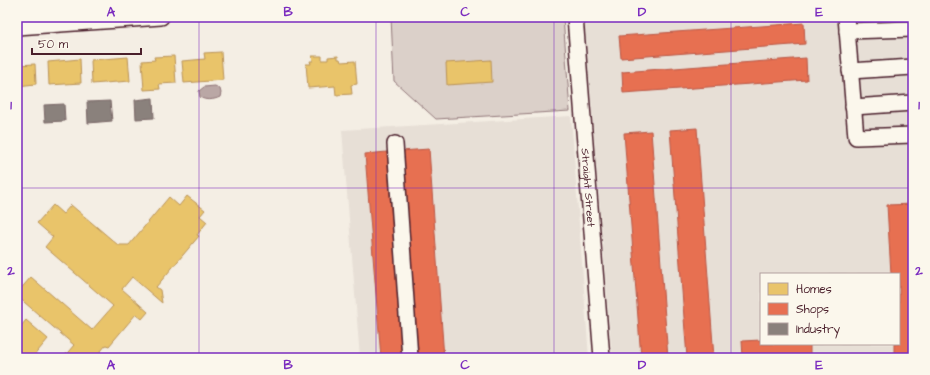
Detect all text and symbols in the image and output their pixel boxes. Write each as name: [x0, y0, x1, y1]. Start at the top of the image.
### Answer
text: A: [107, 3, 116, 21]
text: B: [283, 3, 293, 21]
text: C: [460, 3, 470, 21]
text: D: [638, 3, 647, 21]
text: E: [815, 3, 823, 21]
scale bar: [32, 30, 141, 56]
text: 50 m: [38, 36, 69, 53]
text: 1: [10, 96, 12, 114]
text: 1: [918, 96, 920, 114]
street label: Straight Street: [578, 148, 599, 228]
text: 2: [6, 262, 15, 280]
text: 2: [914, 262, 923, 280]
legend: [760, 273, 900, 345]
text: Homes: [796, 281, 832, 298]
text: Shops: [796, 301, 829, 318]
text: Industry: [796, 321, 841, 339]
text: A: [107, 356, 116, 374]
text: B: [283, 356, 293, 374]
text: C: [460, 356, 470, 374]
text: D: [638, 356, 647, 374]
text: E: [815, 356, 823, 374]

